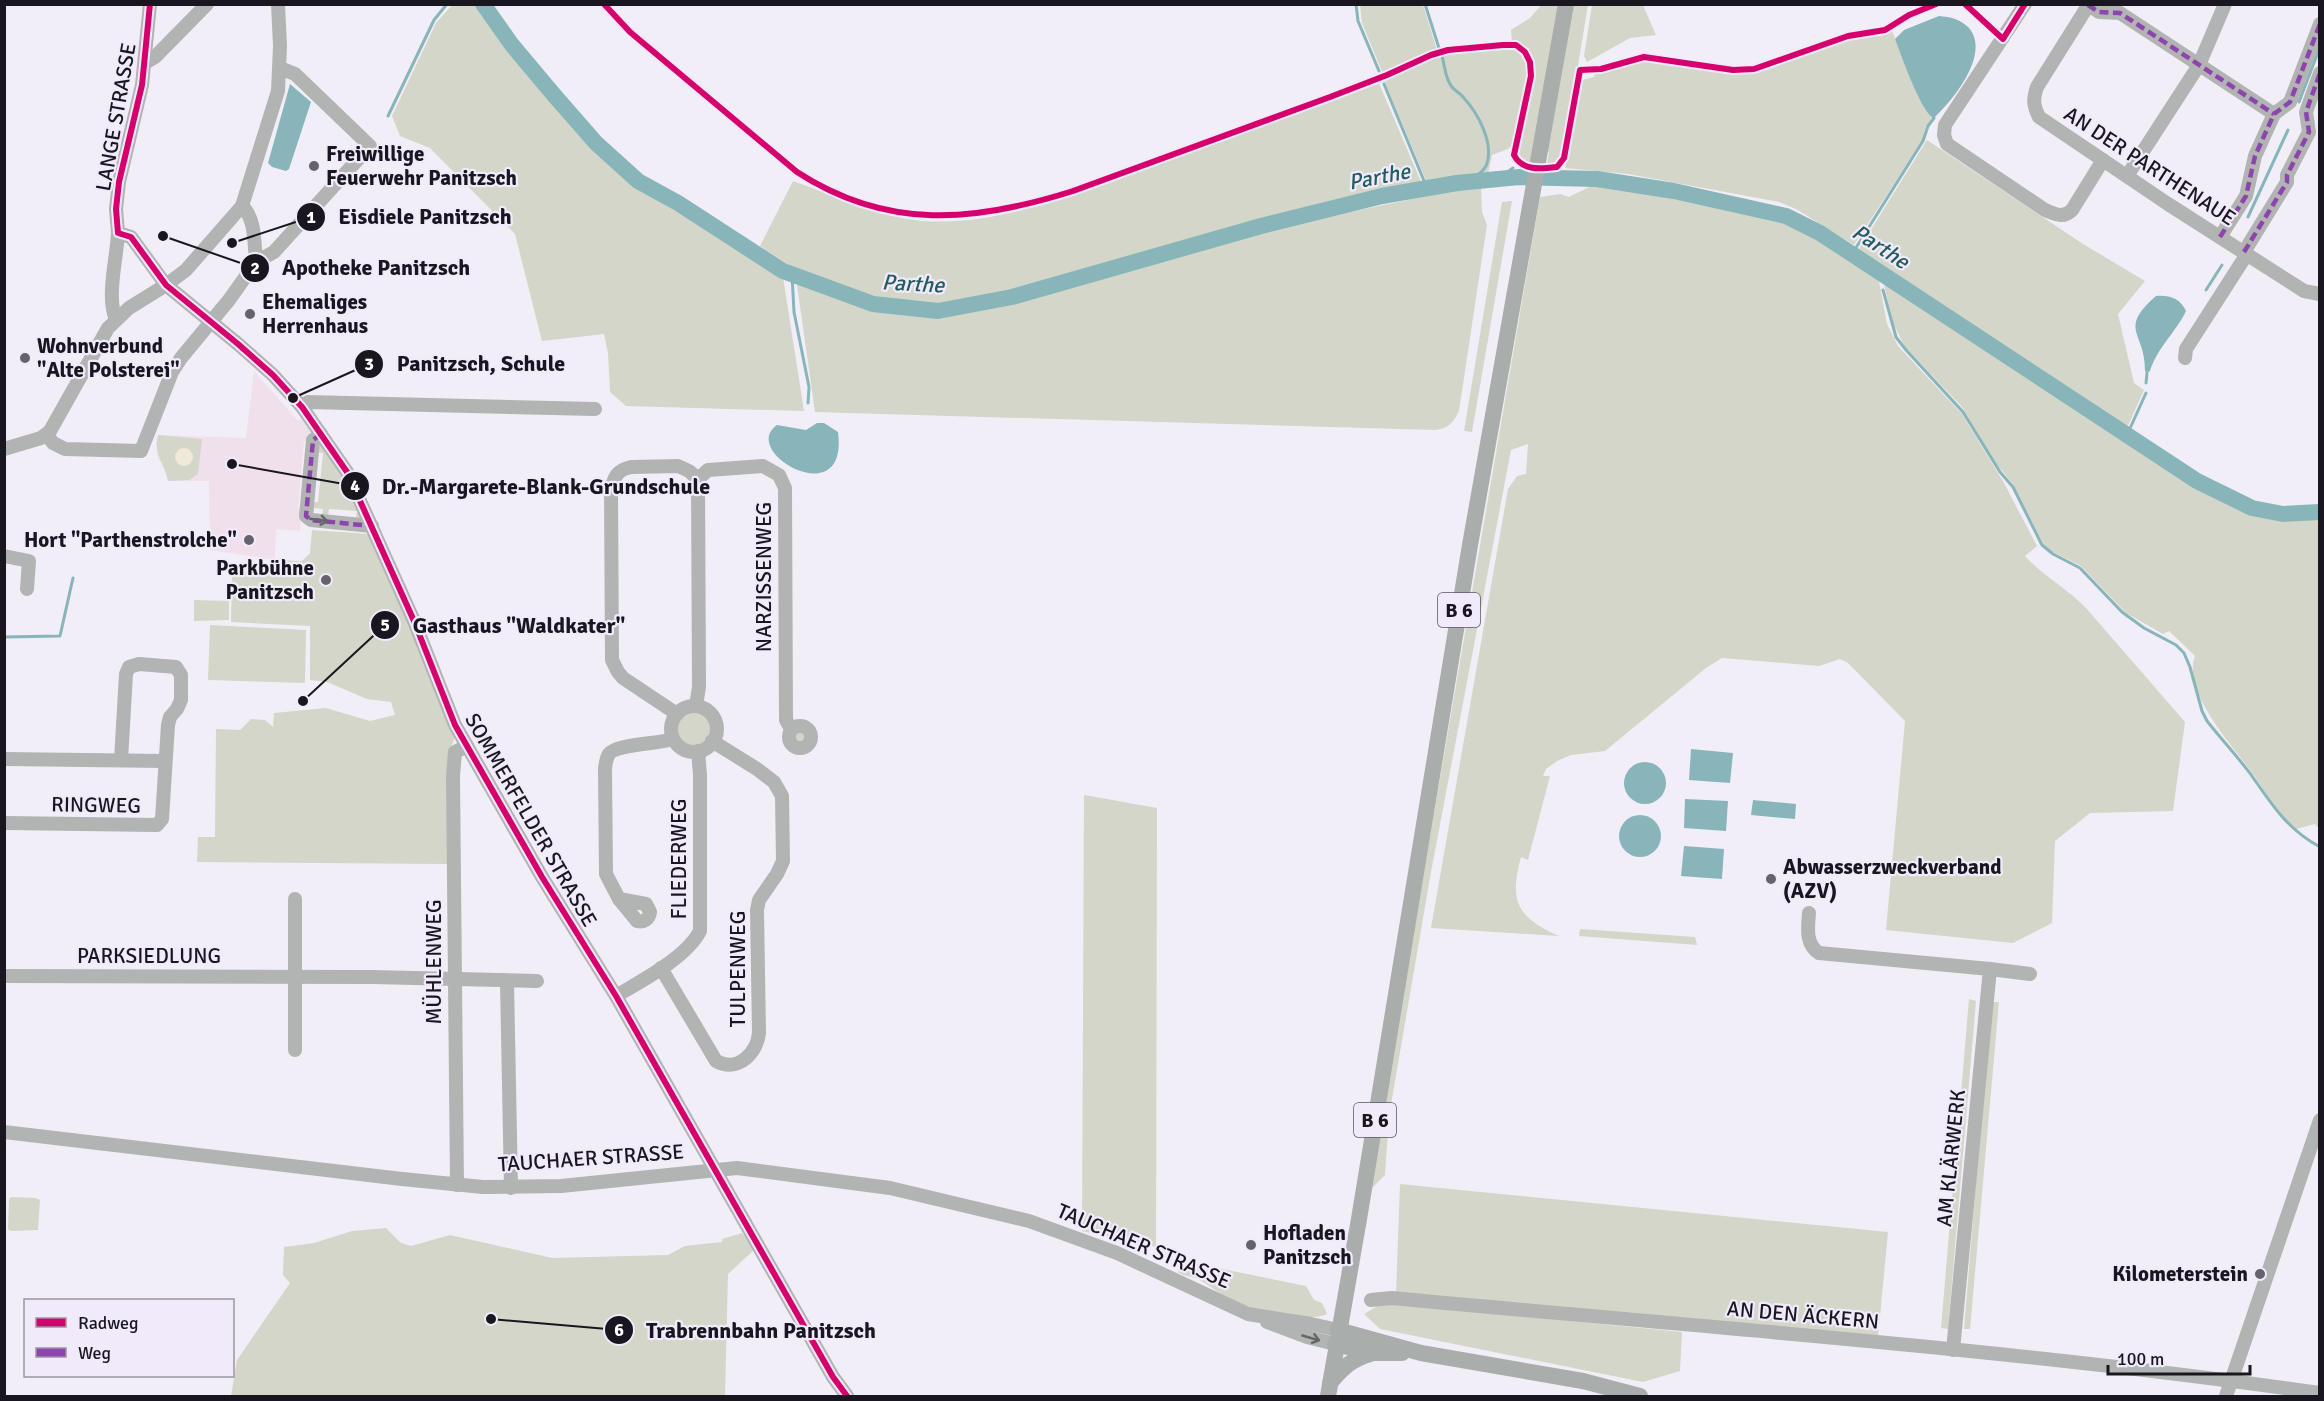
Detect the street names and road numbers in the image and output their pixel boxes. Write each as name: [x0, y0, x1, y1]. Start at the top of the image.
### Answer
street label: LANGE STRASSE: [90, 41, 142, 193]
street label: AN DER PARTHENAUE: [2059, 101, 2241, 231]
street label: NARZISSENWEG: [751, 502, 777, 652]
road number: B 6: [1438, 593, 1480, 627]
street label: SOMMERFELDER STRASSE: [459, 709, 603, 931]
street label: RINGWEG: [51, 791, 141, 819]
street label: FLIEDERWEG: [666, 799, 692, 919]
street label: MÜHLENWEG: [421, 899, 447, 1025]
street label: TULPENWEG: [725, 911, 751, 1027]
street label: PARKSIEDLUNG: [77, 943, 221, 969]
street label: AM KLÄRWERK: [1931, 1088, 1971, 1228]
road number: B 6: [1354, 1103, 1396, 1137]
street label: TAUCHAER STRASSE: [497, 1139, 685, 1177]
street label: TAUCHAER STRASSE: [1053, 1198, 1235, 1294]
street label: AN DEN ÄCKERN: [1726, 1295, 1880, 1335]

